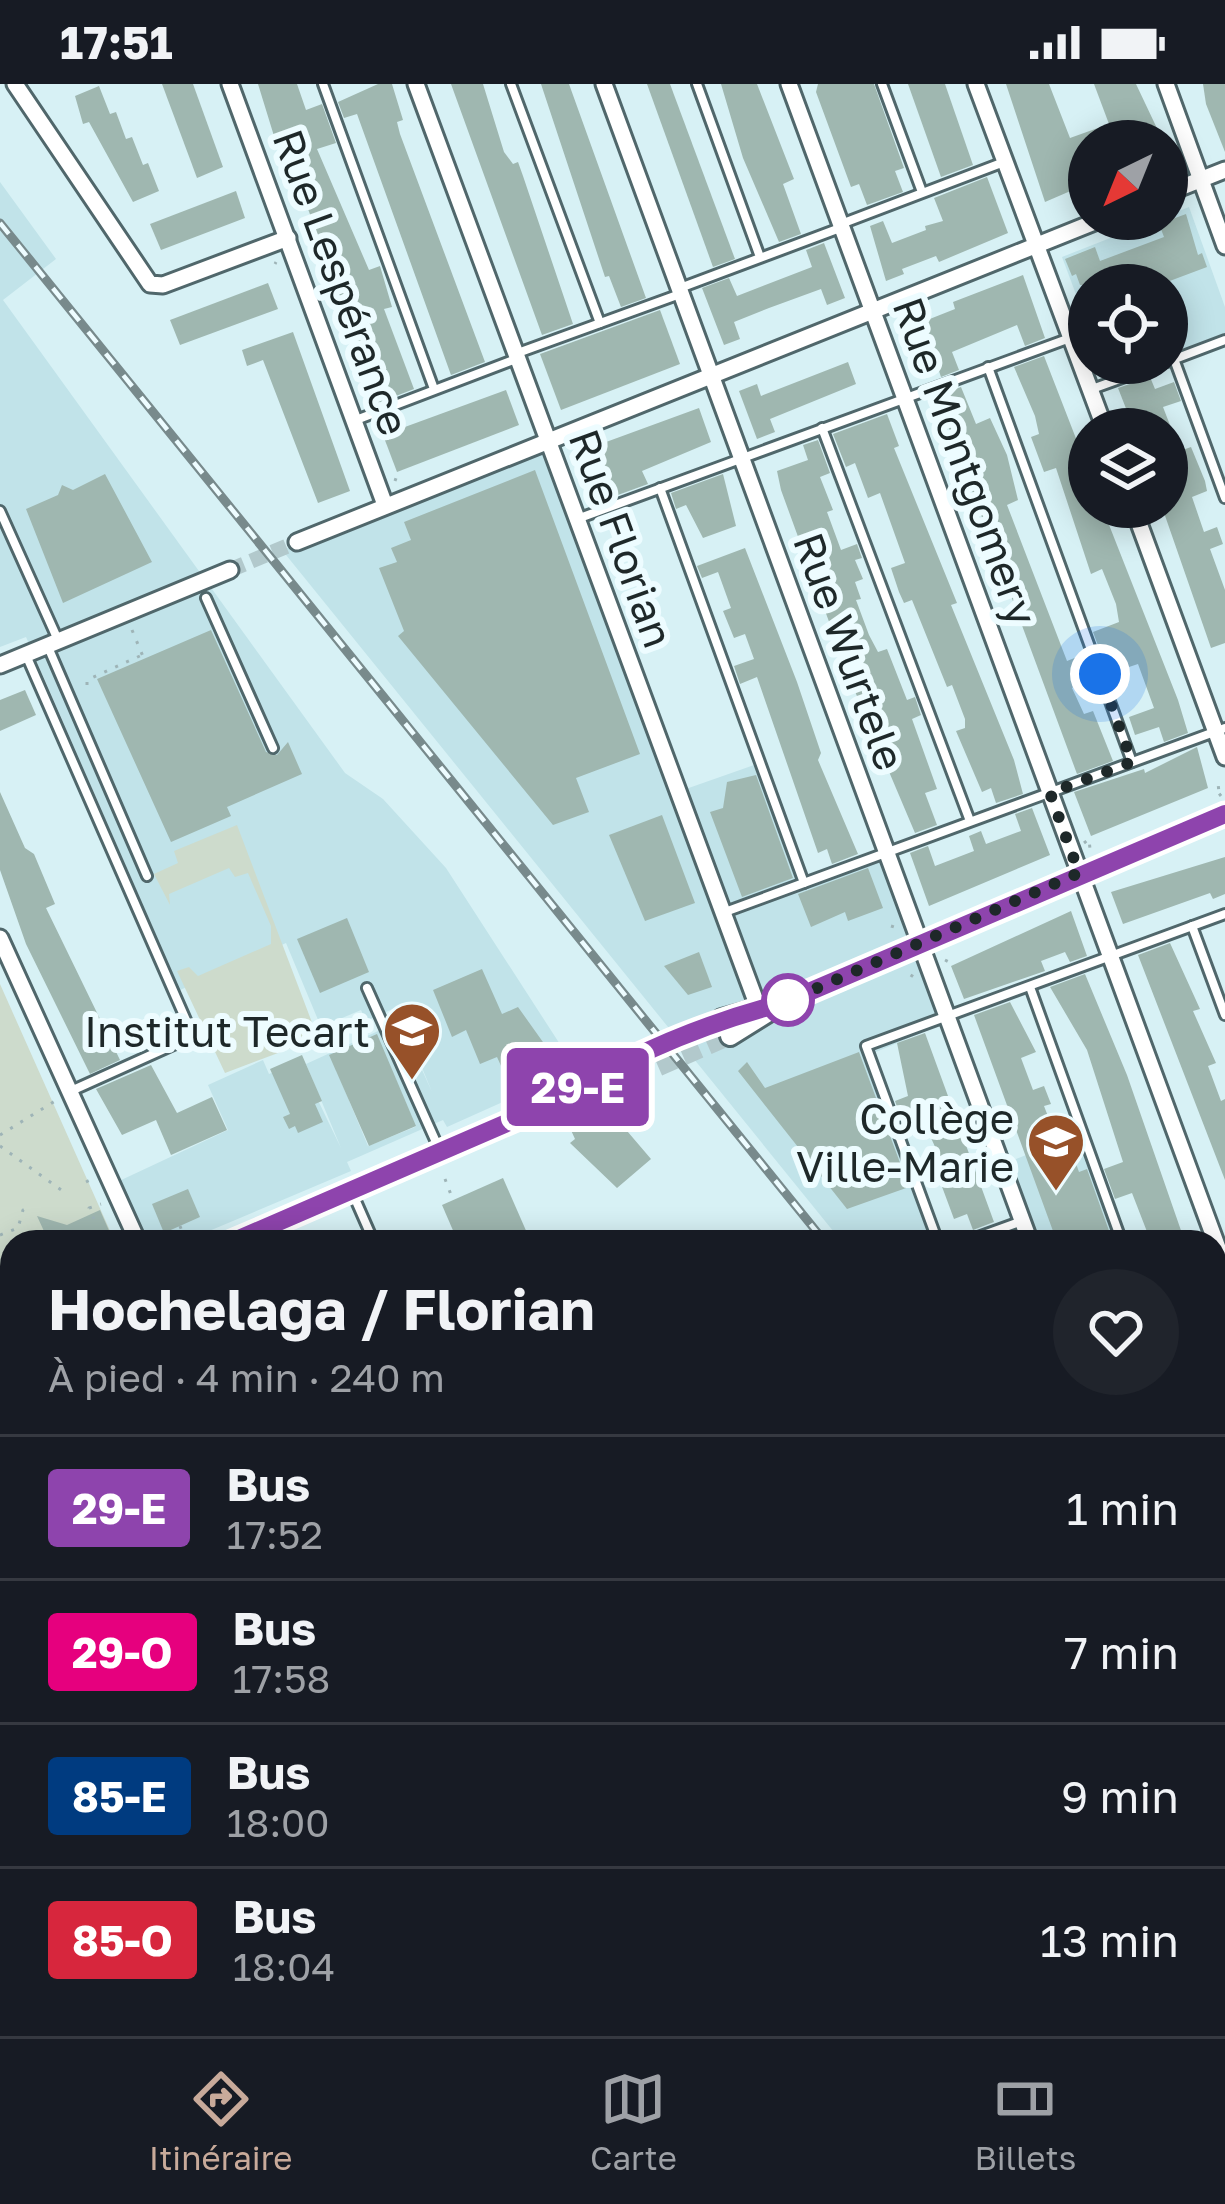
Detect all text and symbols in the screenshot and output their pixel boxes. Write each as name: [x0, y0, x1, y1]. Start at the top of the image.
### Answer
text: 17:51: [60, 15, 173, 69]
north arrow: [1068, 120, 1188, 240]
map controls: [1068, 120, 1188, 528]
street label: Rue Lespérance: [264, 123, 420, 441]
button: locate: [1068, 264, 1188, 384]
street label: Rue Montgomery: [883, 290, 1049, 632]
button: layers: [1068, 408, 1188, 528]
street label: Rue Florian: [559, 422, 685, 654]
street label: Rue Wurtele: [784, 526, 916, 776]
your location: [1070, 644, 1130, 704]
unlabelled marker: [763, 975, 813, 1025]
school or university icon: Institut Tecart: [381, 1000, 443, 1082]
place label: Institut Tecart: [84, 1006, 370, 1056]
line badge: 29-E: [494, 1048, 662, 1126]
text: 29-E: [531, 1062, 625, 1112]
place label: Collège Ville-Marie: [796, 1093, 1014, 1191]
school or university icon: Collège Ville-Marie: [1025, 1111, 1087, 1193]
button: heart: [1053, 1269, 1179, 1395]
text: Hochelaga / Florian: [48, 1274, 595, 1343]
text: À pied · 4 min · 240 m: [48, 1354, 445, 1401]
text: Bus: [226, 1457, 310, 1511]
text: 1 min: [1066, 1481, 1179, 1535]
text: 29-E: [72, 1483, 166, 1533]
text: 17:52: [226, 1511, 323, 1558]
text: Bus: [233, 1601, 316, 1655]
text: 7 min: [1064, 1625, 1179, 1679]
text: 29-O: [72, 1627, 173, 1677]
text: 17:58: [233, 1655, 330, 1702]
text: Bus: [227, 1745, 310, 1799]
text: 9 min: [1061, 1769, 1179, 1823]
text: 85-E: [72, 1771, 167, 1821]
text: 18:00: [227, 1799, 329, 1846]
text: Bus: [233, 1889, 317, 1943]
text: 13 min: [1040, 1913, 1179, 1967]
text: 85-O: [72, 1915, 173, 1965]
text: 18:04: [233, 1943, 335, 1990]
tab: Itinéraire: [149, 2066, 292, 2177]
tab: Carte: [590, 2066, 677, 2177]
tab: Billets: [975, 2066, 1076, 2177]

